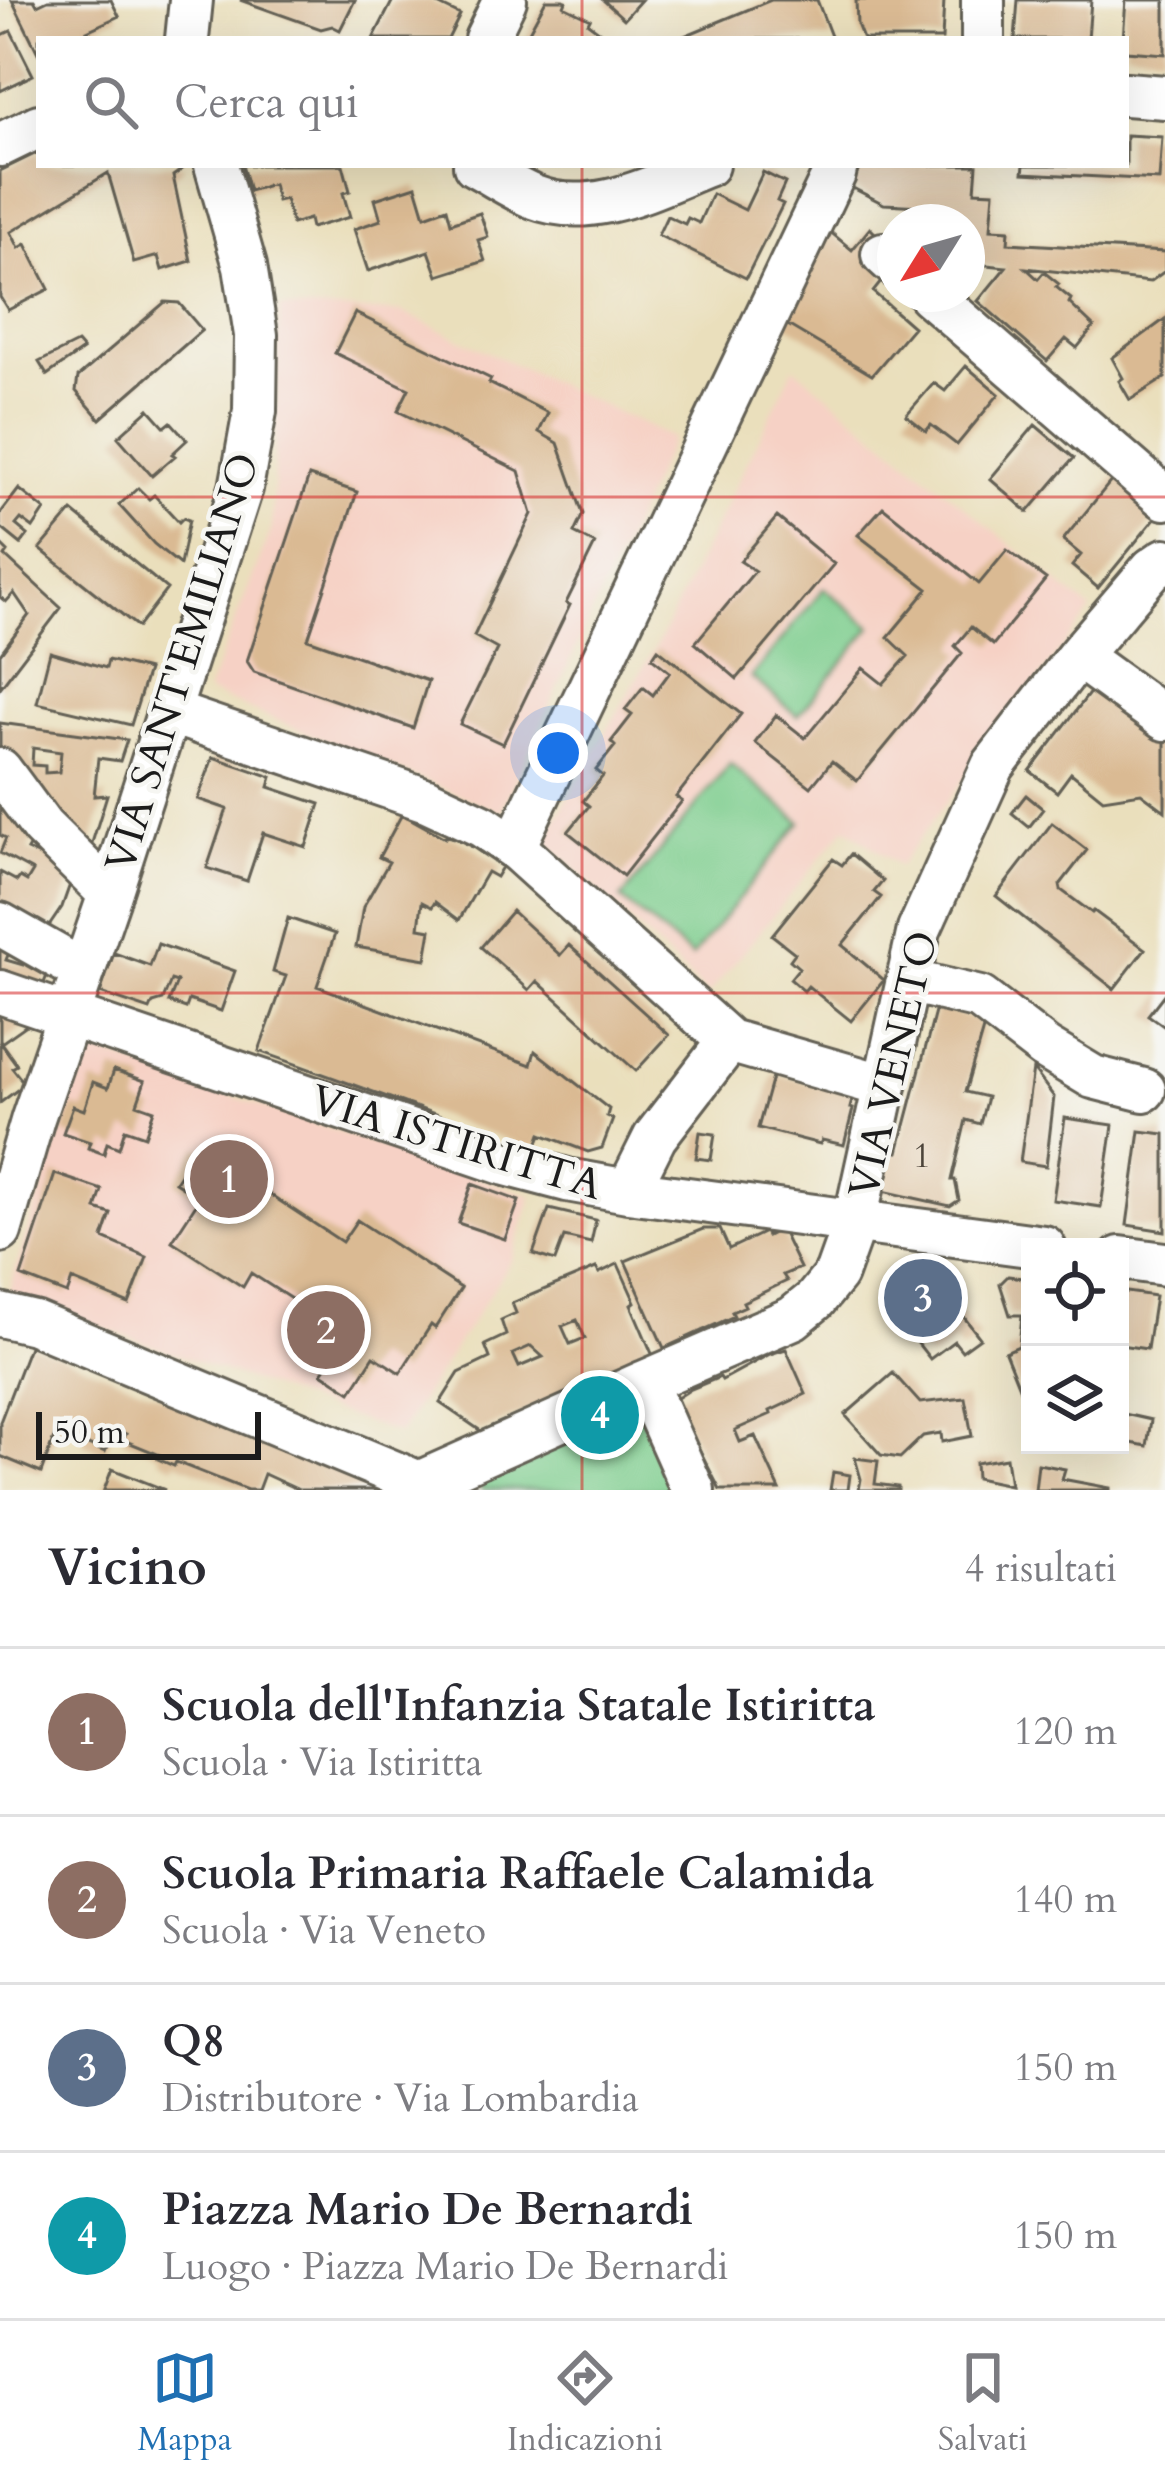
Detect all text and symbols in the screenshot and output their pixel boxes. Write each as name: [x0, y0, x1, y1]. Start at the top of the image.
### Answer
search box: [36, 36, 1129, 168]
icon: search: [78, 69, 144, 135]
text: Cerca qui: [174, 72, 359, 133]
north arrow: [877, 204, 985, 312]
street label: VIA SANT'EMILIANO: [92, 446, 273, 879]
your location: [528, 723, 588, 783]
street label: VIA VENETO: [835, 925, 952, 1203]
street label: VIA ISTIRITTA: [304, 1071, 609, 1214]
house number: 1: [913, 1131, 931, 1180]
pin: 1: [190, 1134, 268, 1224]
map controls: [1021, 1238, 1129, 1454]
button: locate: [1021, 1238, 1129, 1346]
pin: 3: [884, 1253, 962, 1343]
pin: 2: [287, 1285, 365, 1375]
button: layers: [1021, 1346, 1129, 1454]
pin: 4: [561, 1370, 639, 1460]
scale bar: [36, 1406, 261, 1459]
text: 50 m: [54, 1410, 125, 1455]
text: Vicino: [48, 1533, 207, 1603]
text: 4 risultati: [965, 1542, 1117, 1595]
text: Scuola dell'Infanzia Statale Istiritta: [162, 1675, 876, 1736]
text: 1: [77, 1705, 97, 1758]
text: 120 m: [1014, 1705, 1117, 1758]
text: Scuola · Via Istiritta: [162, 1736, 483, 1789]
text: Scuola Primaria Raffaele Calamida: [162, 1843, 874, 1904]
text: 2: [77, 1873, 97, 1926]
text: 140 m: [1014, 1873, 1117, 1926]
text: Scuola · Via Veneto: [162, 1904, 486, 1957]
text: Q8: [162, 2011, 225, 2072]
text: 3: [77, 2041, 97, 2094]
text: 150 m: [1014, 2041, 1117, 2094]
text: Distributore · Via Lombardia: [162, 2072, 639, 2125]
text: Piazza Mario De Bernardi: [162, 2179, 693, 2240]
text: 4: [77, 2209, 97, 2262]
text: 150 m: [1014, 2209, 1117, 2262]
text: Luogo · Piazza Mario De Bernardi: [162, 2240, 729, 2293]
tab: Mappa: [137, 2345, 232, 2462]
tab: Indicazioni: [507, 2345, 663, 2462]
tab: Salvati: [938, 2345, 1028, 2462]

